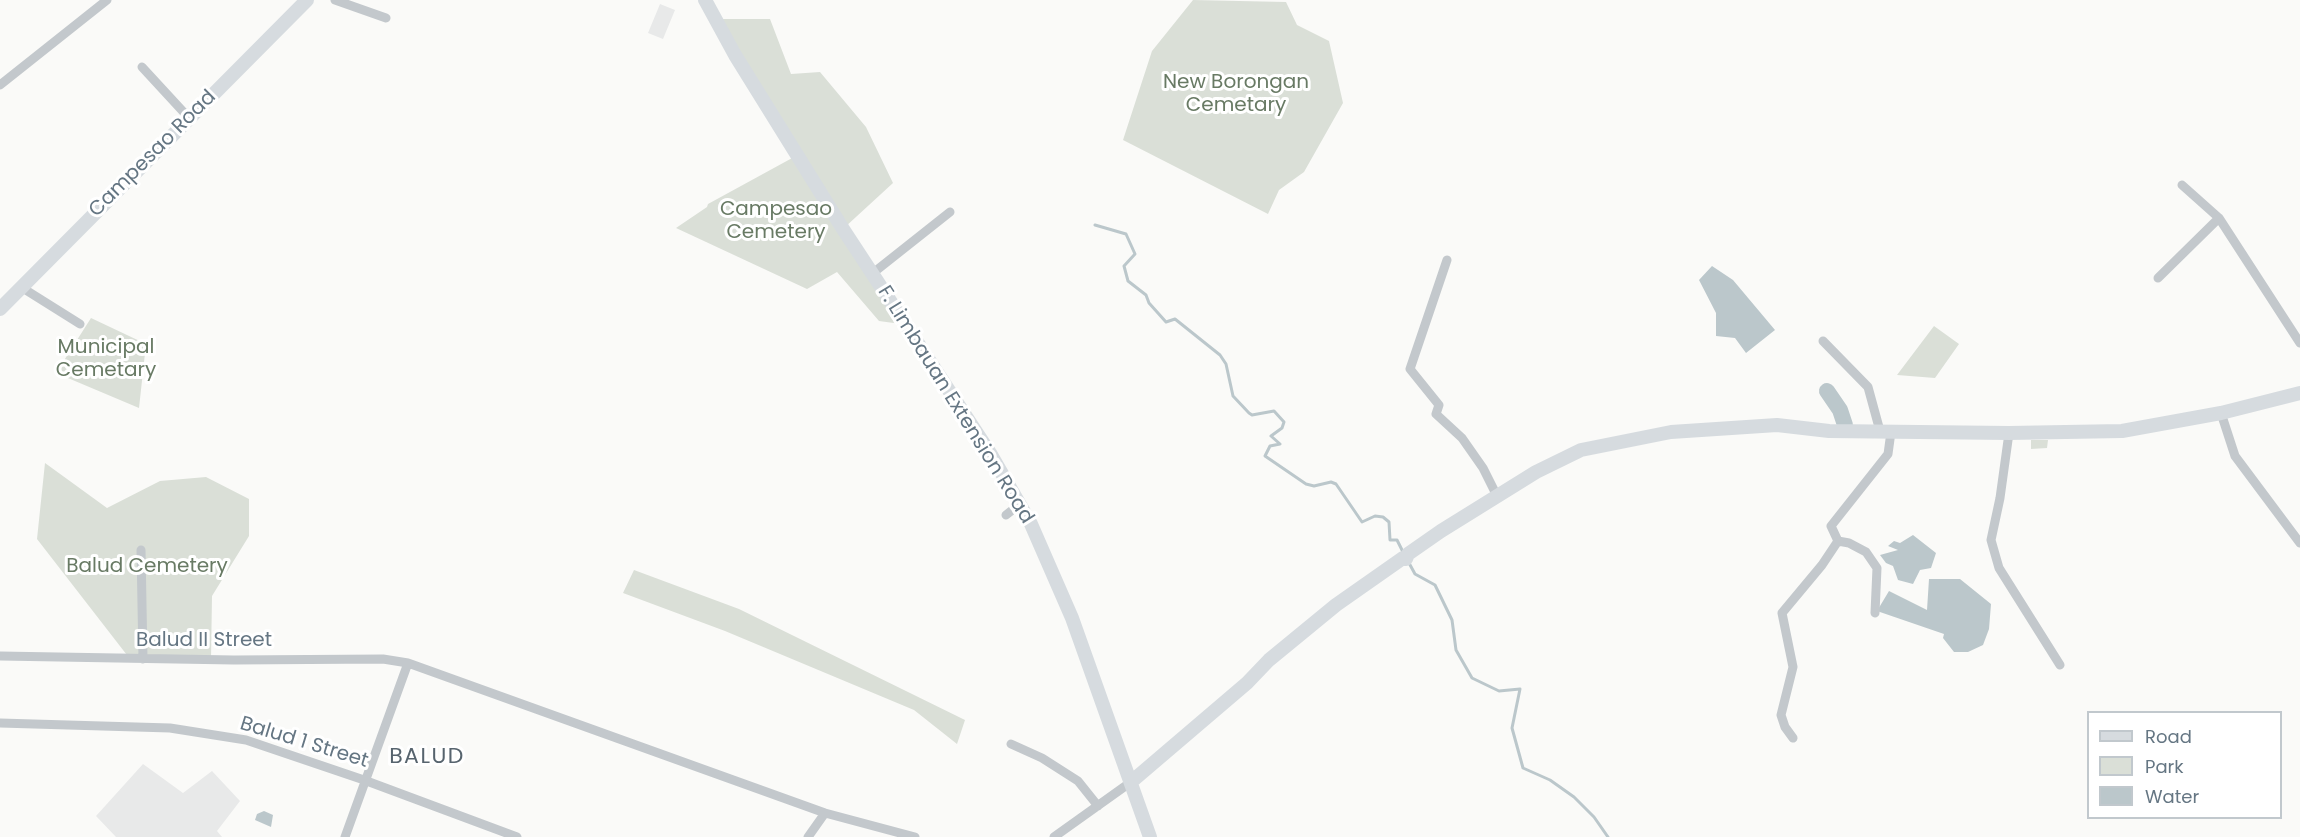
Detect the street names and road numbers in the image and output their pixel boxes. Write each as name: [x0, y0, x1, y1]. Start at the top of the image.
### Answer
street label: Campesao Road: [85, 86, 221, 222]
street label: F. Limbauan Extension Road: [872, 282, 1038, 528]
street label: Balud II Street: [136, 629, 272, 653]
street label: Balud 1 Street: [237, 712, 371, 774]

